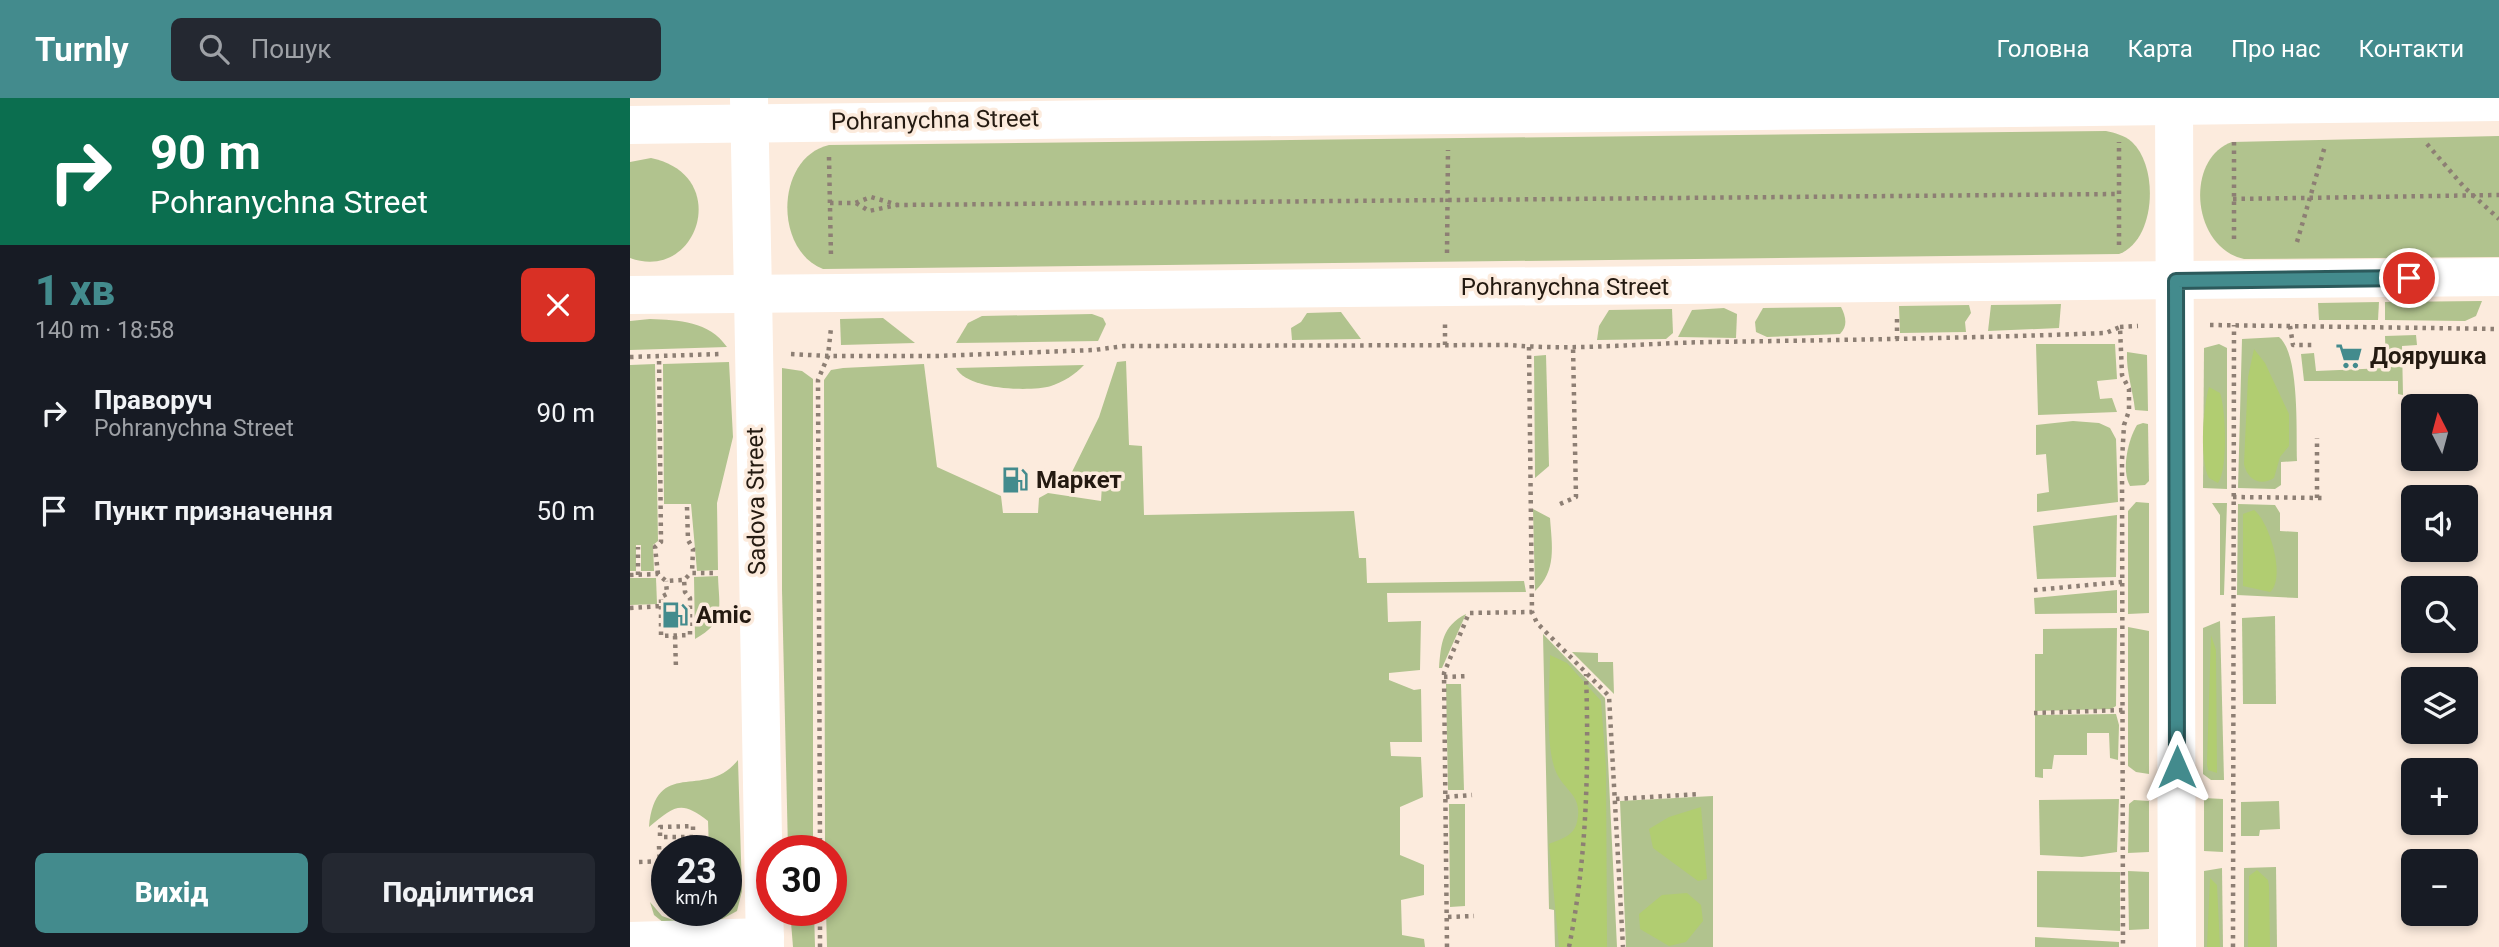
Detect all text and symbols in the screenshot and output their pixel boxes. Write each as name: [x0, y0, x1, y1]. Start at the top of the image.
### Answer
search box: [171, 18, 661, 81]
text: Turnly: [35, 30, 129, 69]
icon: search: [195, 30, 233, 68]
text: Пошук: [251, 34, 331, 64]
text: Головна: [1997, 35, 2089, 63]
text: Карта: [2127, 35, 2193, 63]
text: Про нас: [2231, 35, 2321, 63]
text: Контакти: [2359, 35, 2464, 63]
street label: Pohranychna Street: [831, 104, 1040, 136]
text: 90 m: [150, 124, 261, 181]
icon: right: [35, 126, 126, 217]
text: Pohranychna Street: [150, 183, 428, 221]
pin: [2379, 248, 2439, 308]
icon: arrive: [2390, 259, 2428, 297]
text: 1 хв: [35, 266, 115, 315]
button: close: [521, 268, 595, 342]
street label: Pohranychna Street: [1461, 273, 1669, 301]
text: 140 m · 18:58: [35, 317, 174, 344]
supermarket icon: Доярушка: [2334, 341, 2364, 371]
place label: Доярушка: [2370, 342, 2487, 370]
text: Праворуч: [94, 385, 212, 415]
icon: right: [35, 394, 73, 432]
north arrow: [2401, 394, 2478, 471]
map controls: [2401, 394, 2478, 926]
text: 90 m: [537, 398, 595, 428]
text: Pohranychna Street: [94, 415, 294, 442]
street label: Sadova Street: [741, 427, 771, 575]
fuel station icon: Маркет: [1000, 465, 1030, 495]
place label: Маркет: [1036, 466, 1122, 494]
button: sound: [2401, 485, 2478, 562]
icon: arrive: [35, 492, 73, 530]
text: Пункт призначення: [94, 496, 333, 526]
text: 50 m: [537, 496, 595, 526]
button: search: [2401, 576, 2478, 653]
fuel station icon: Amic: [660, 600, 690, 630]
place label: Amic: [696, 601, 751, 629]
button: layers: [2401, 667, 2478, 744]
position arrow: [2140, 730, 2214, 804]
button: +: [2401, 758, 2478, 835]
speed limit sign: 30: [756, 835, 847, 926]
button: −: [2401, 849, 2478, 926]
text: 23: [676, 851, 717, 892]
button: Вихід: [35, 853, 308, 933]
button: Поділитися: [322, 853, 595, 933]
text: km/h: [675, 887, 718, 908]

